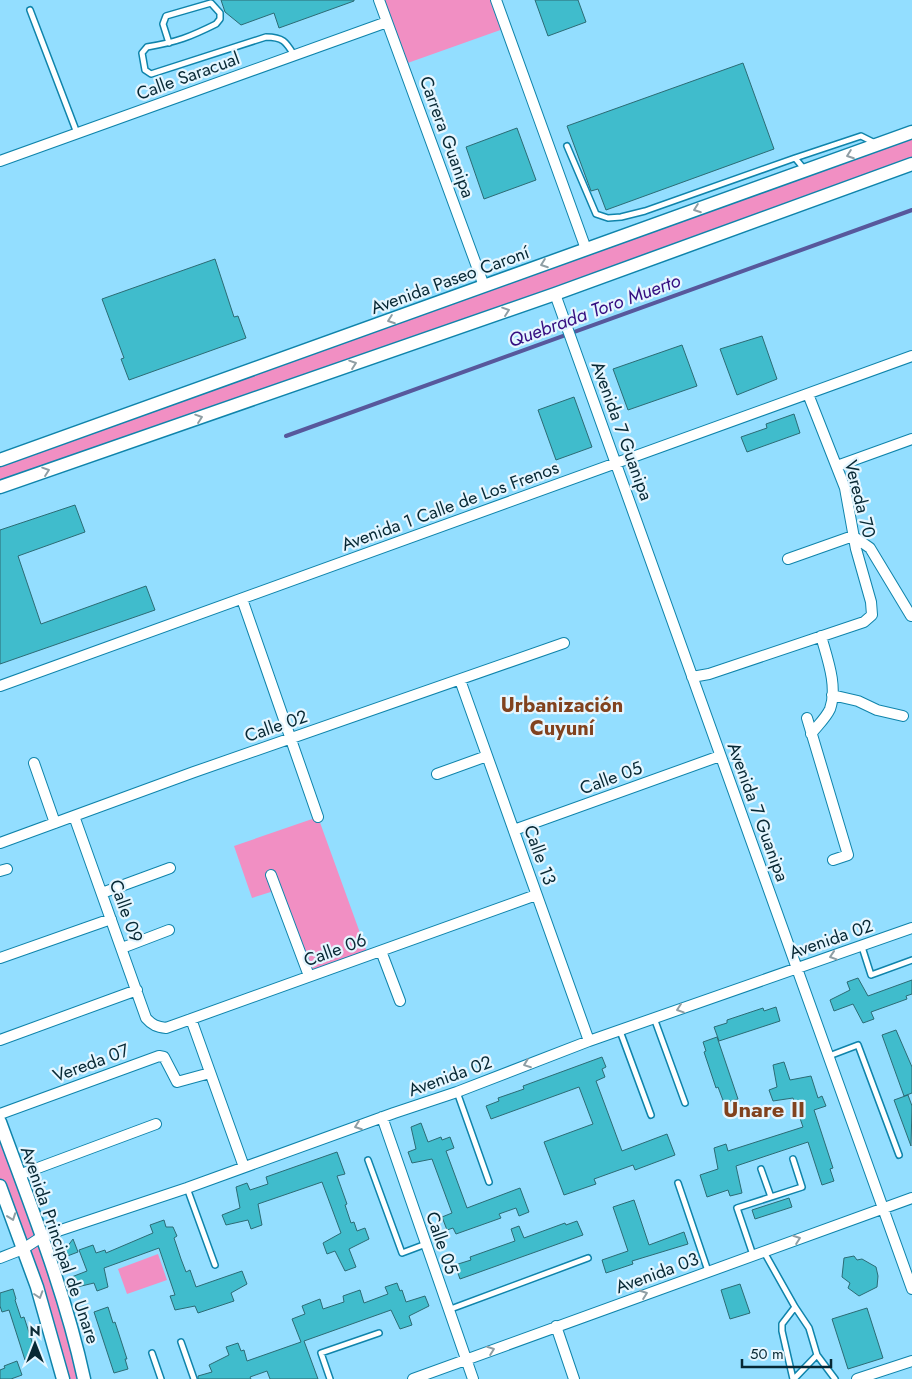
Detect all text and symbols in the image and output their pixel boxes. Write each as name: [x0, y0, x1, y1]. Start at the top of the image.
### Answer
street label: Calle Saracual: [133, 45, 243, 107]
street label: Carrera Guanipa: [413, 73, 481, 201]
one-way arrow: [846, 149, 854, 159]
one-way arrow: [693, 203, 701, 213]
street label: Avenida Paseo Caroní: [367, 239, 534, 321]
one-way arrow: [540, 258, 548, 268]
water label: Quebrada Toro Muerto: [504, 267, 684, 354]
one-way arrow: [502, 307, 510, 317]
one-way arrow: [387, 314, 396, 324]
street label: Avenida 7 Guanipa: [585, 358, 659, 504]
one-way arrow: [348, 360, 357, 370]
one-way arrow: [195, 414, 203, 424]
street label: Avenida 1 Calle de Los Frenos: [338, 455, 562, 557]
street label: Vereda 70: [838, 457, 882, 541]
one-way arrow: [41, 467, 50, 477]
district label: Urbanización Cuyuní: [501, 691, 623, 743]
street label: Calle 02: [241, 703, 311, 749]
street label: Avenida 7 Guanipa: [721, 739, 795, 885]
street label: Calle 05: [576, 755, 646, 801]
street label: Calle 13: [517, 821, 563, 889]
street label: Calle 09: [103, 876, 149, 946]
street label: Avenida 02: [785, 912, 877, 966]
street label: Calle 06: [300, 927, 370, 973]
one-way arrow: [830, 951, 838, 961]
one-way arrow: [676, 1003, 684, 1013]
street label: Vereda 07: [49, 1037, 133, 1089]
street label: Avenida 02: [404, 1049, 496, 1103]
one-way arrow: [523, 1058, 532, 1069]
district label: Unare II: [723, 1093, 805, 1125]
one-way arrow: [354, 1120, 362, 1130]
street label: Avenida Principal de Unare: [14, 1143, 106, 1347]
street label: Calle 05: [419, 1208, 465, 1278]
one-way arrow: [6, 1213, 16, 1221]
one-way arrow: [792, 1235, 801, 1245]
street label: Avenida 03: [612, 1246, 702, 1300]
one-way arrow: [34, 1290, 44, 1299]
one-way arrow: [639, 1290, 648, 1300]
north arrow: [10, 1319, 60, 1369]
text: N: [29, 1321, 41, 1341]
scale bar: [742, 1336, 831, 1368]
text: 50 m: [750, 1343, 784, 1365]
one-way arrow: [486, 1346, 495, 1356]

